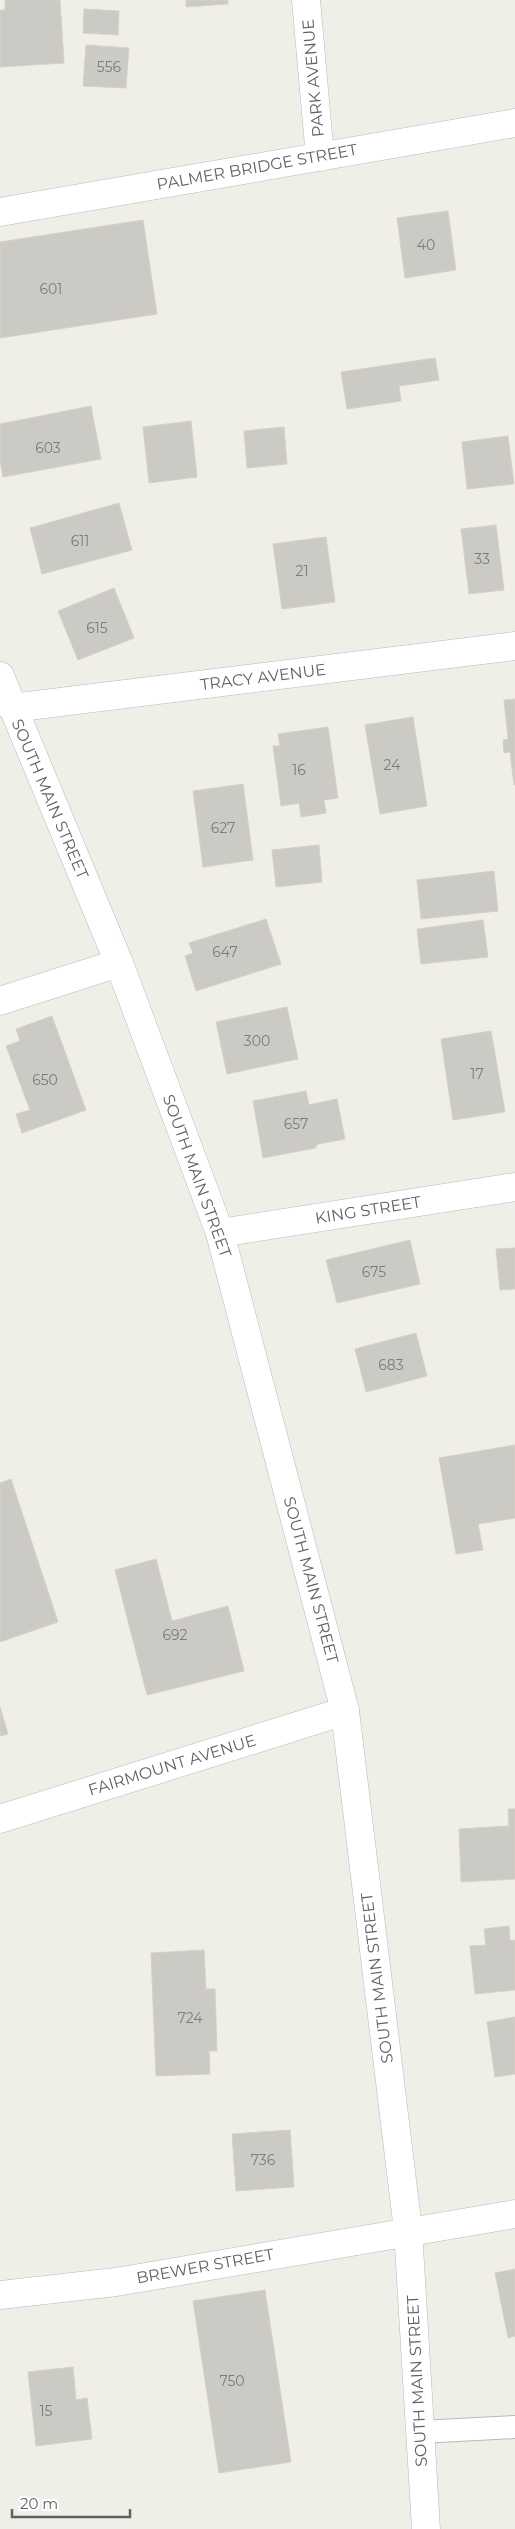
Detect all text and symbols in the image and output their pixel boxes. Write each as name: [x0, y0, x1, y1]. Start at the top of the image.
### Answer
street label: PARK AVENUE: [298, 18, 328, 138]
house number: 556: [97, 58, 122, 76]
street label: PALMER BRIDGE STREET: [155, 140, 360, 194]
house number: 40: [417, 236, 435, 254]
house number: 601: [40, 280, 62, 298]
house number: 603: [35, 439, 61, 457]
house number: 611: [71, 532, 89, 550]
house number: 33: [474, 550, 490, 568]
house number: 21: [295, 562, 309, 580]
house number: 615: [86, 619, 108, 637]
street label: TRACY AVENUE: [199, 660, 327, 694]
street label: SOUTH MAIN STREET: [8, 716, 93, 883]
house number: 24: [384, 756, 401, 774]
house number: 16: [292, 761, 306, 779]
house number: 627: [211, 819, 235, 837]
house number: 647: [212, 943, 238, 961]
house number: 300: [244, 1032, 270, 1050]
house number: 17: [470, 1065, 484, 1083]
house number: 650: [32, 1071, 58, 1089]
street label: SOUTH MAIN STREET: [159, 1092, 236, 1261]
house number: 657: [284, 1115, 308, 1133]
street label: KING STREET: [314, 1192, 423, 1228]
house number: 675: [362, 1263, 386, 1281]
house number: 683: [378, 1356, 404, 1374]
street label: SOUTH MAIN STREET: [280, 1495, 343, 1666]
house number: 692: [162, 1626, 188, 1644]
street label: FAIRMOUNT AVENUE: [86, 1730, 258, 1800]
street label: SOUTH MAIN STREET: [357, 1891, 397, 2064]
house number: 724: [177, 2009, 203, 2027]
house number: 736: [251, 2151, 276, 2169]
street label: BREWER STREET: [135, 2244, 276, 2287]
street label: SOUTH MAIN STREET: [403, 2294, 431, 2467]
house number: 750: [219, 2372, 245, 2390]
house number: 15: [40, 2402, 53, 2420]
scale bar: [12, 2486, 130, 2518]
text: 20 m: [20, 2494, 58, 2513]

